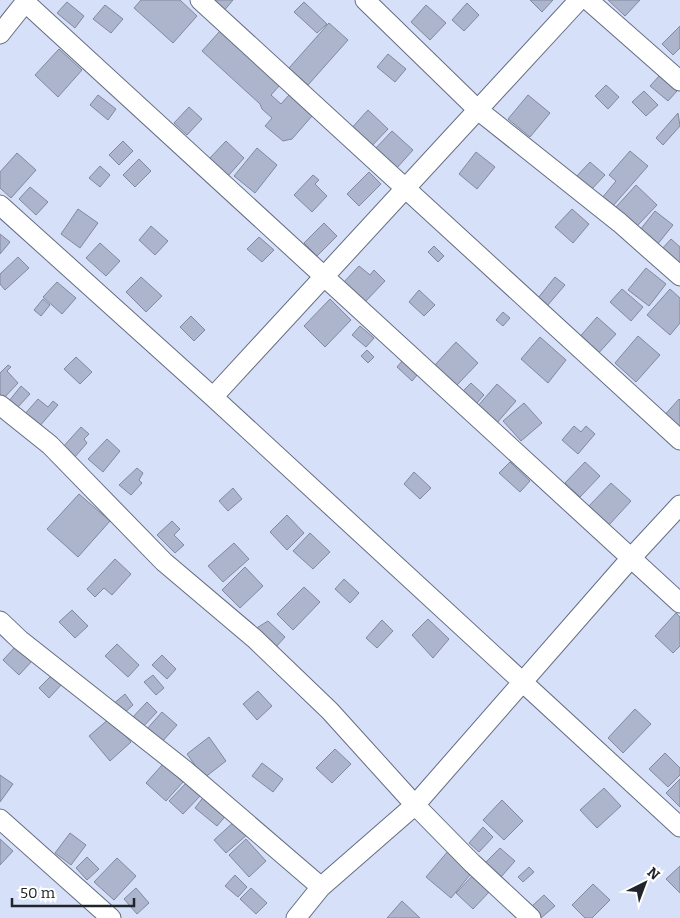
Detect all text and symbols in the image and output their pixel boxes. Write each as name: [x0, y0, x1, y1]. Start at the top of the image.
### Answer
north arrow: [620, 858, 670, 908]
text: N: [644, 864, 663, 884]
scale bar: [12, 876, 135, 908]
text: 50 m: [20, 884, 56, 902]

